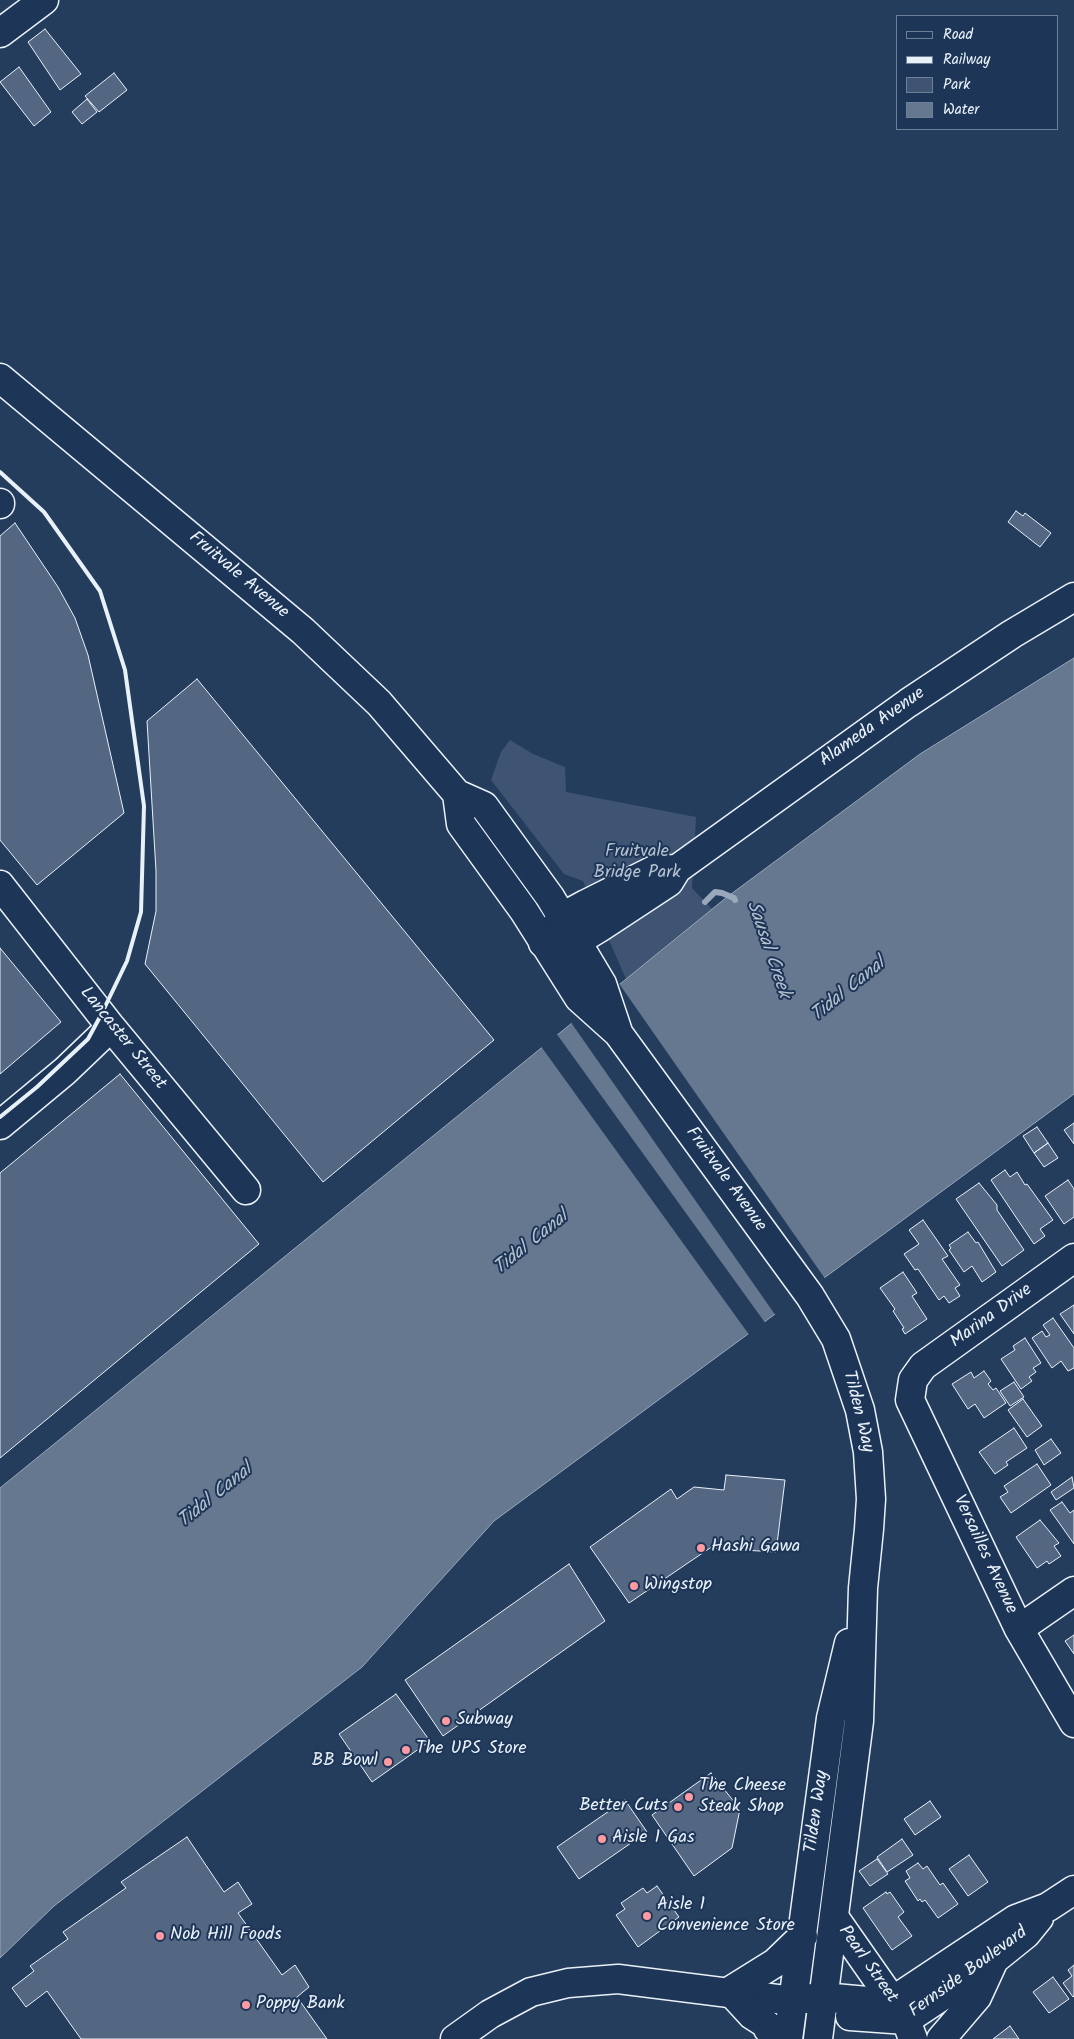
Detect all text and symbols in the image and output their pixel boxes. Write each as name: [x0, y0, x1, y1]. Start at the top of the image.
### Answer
legend: [896, 15, 1059, 130]
text: Road: [943, 23, 973, 47]
text: Railway: [943, 48, 990, 72]
text: Park: [943, 73, 970, 97]
text: Water: [943, 98, 979, 122]
street label: Fruitvale Avenue: [184, 528, 292, 624]
street label: Alameda Avenue: [816, 684, 930, 772]
park label: Fruitvale Bridge Park: [593, 842, 681, 884]
water label: Sausal Creek: [740, 898, 794, 1002]
water label: Tidal Canal: [807, 954, 891, 1028]
street label: Lancaster Street: [74, 983, 170, 1095]
street label: Fruitvale Avenue: [680, 1123, 770, 1237]
water label: Tidal Canal: [490, 1207, 574, 1281]
street label: Marina Drive: [947, 1280, 1037, 1354]
street label: Tilden Way: [836, 1369, 878, 1455]
water label: Tidal Canal: [174, 1460, 258, 1534]
street label: Versailles Avenue: [947, 1492, 1021, 1618]
place label: Hashi Gawa: [711, 1537, 800, 1559]
marker: Hashi Gawa: [695, 1542, 707, 1554]
place label: Wingstop: [644, 1575, 712, 1597]
marker: Wingstop: [628, 1580, 640, 1592]
place label: Subway: [456, 1710, 513, 1732]
marker: Subway: [440, 1715, 452, 1727]
place label: The UPS Store: [416, 1739, 527, 1761]
marker: The UPS Store: [400, 1744, 412, 1756]
place label: BB Bowl: [312, 1751, 378, 1773]
marker: BB Bowl: [382, 1756, 394, 1768]
street label: Tilden Way: [802, 1769, 834, 1855]
place label: The Cheese Steak Shop: [699, 1776, 786, 1818]
marker: The Cheese Steak Shop: [683, 1791, 695, 1803]
place label: Better Cuts: [579, 1796, 668, 1818]
marker: Better Cuts: [672, 1801, 684, 1813]
place label: Aisle 1 Gas: [612, 1828, 695, 1850]
marker: Aisle 1 Gas: [596, 1833, 608, 1845]
place label: Aisle 1 Convenience Store: [657, 1895, 795, 1938]
marker: Aisle 1 Convenience Store: [641, 1910, 653, 1922]
street label: Pearl Street: [832, 1922, 902, 2008]
street label: Fernside Boulevard: [906, 1923, 1032, 2023]
place label: Nob Hill Foods: [170, 1925, 282, 1947]
marker: Nob Hill Foods: [154, 1930, 166, 1942]
place label: Poppy Bank: [256, 1994, 345, 2016]
marker: Poppy Bank: [240, 1999, 252, 2011]

